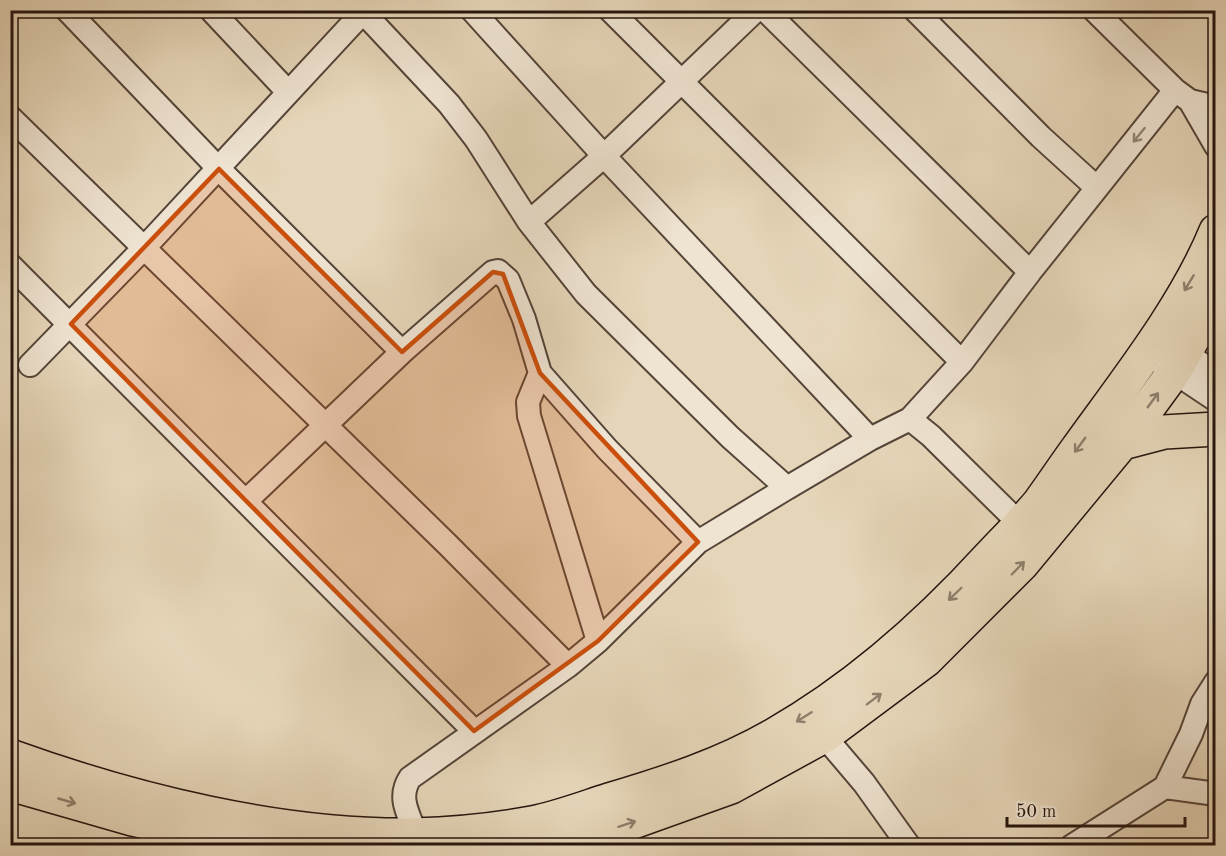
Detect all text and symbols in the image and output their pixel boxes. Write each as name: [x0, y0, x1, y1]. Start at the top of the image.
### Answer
one-way arrow: [1132, 127, 1145, 143]
one-way arrow: [1183, 274, 1195, 291]
one-way arrow: [1147, 392, 1159, 408]
one-way arrow: [1074, 436, 1086, 452]
one-way arrow: [1010, 561, 1024, 576]
one-way arrow: [947, 586, 962, 601]
one-way arrow: [866, 693, 882, 706]
one-way arrow: [796, 711, 813, 723]
scale bar: [1007, 790, 1186, 828]
one-way arrow: [57, 796, 76, 807]
text: 50 m: [1016, 803, 1056, 821]
one-way arrow: [617, 818, 636, 829]

